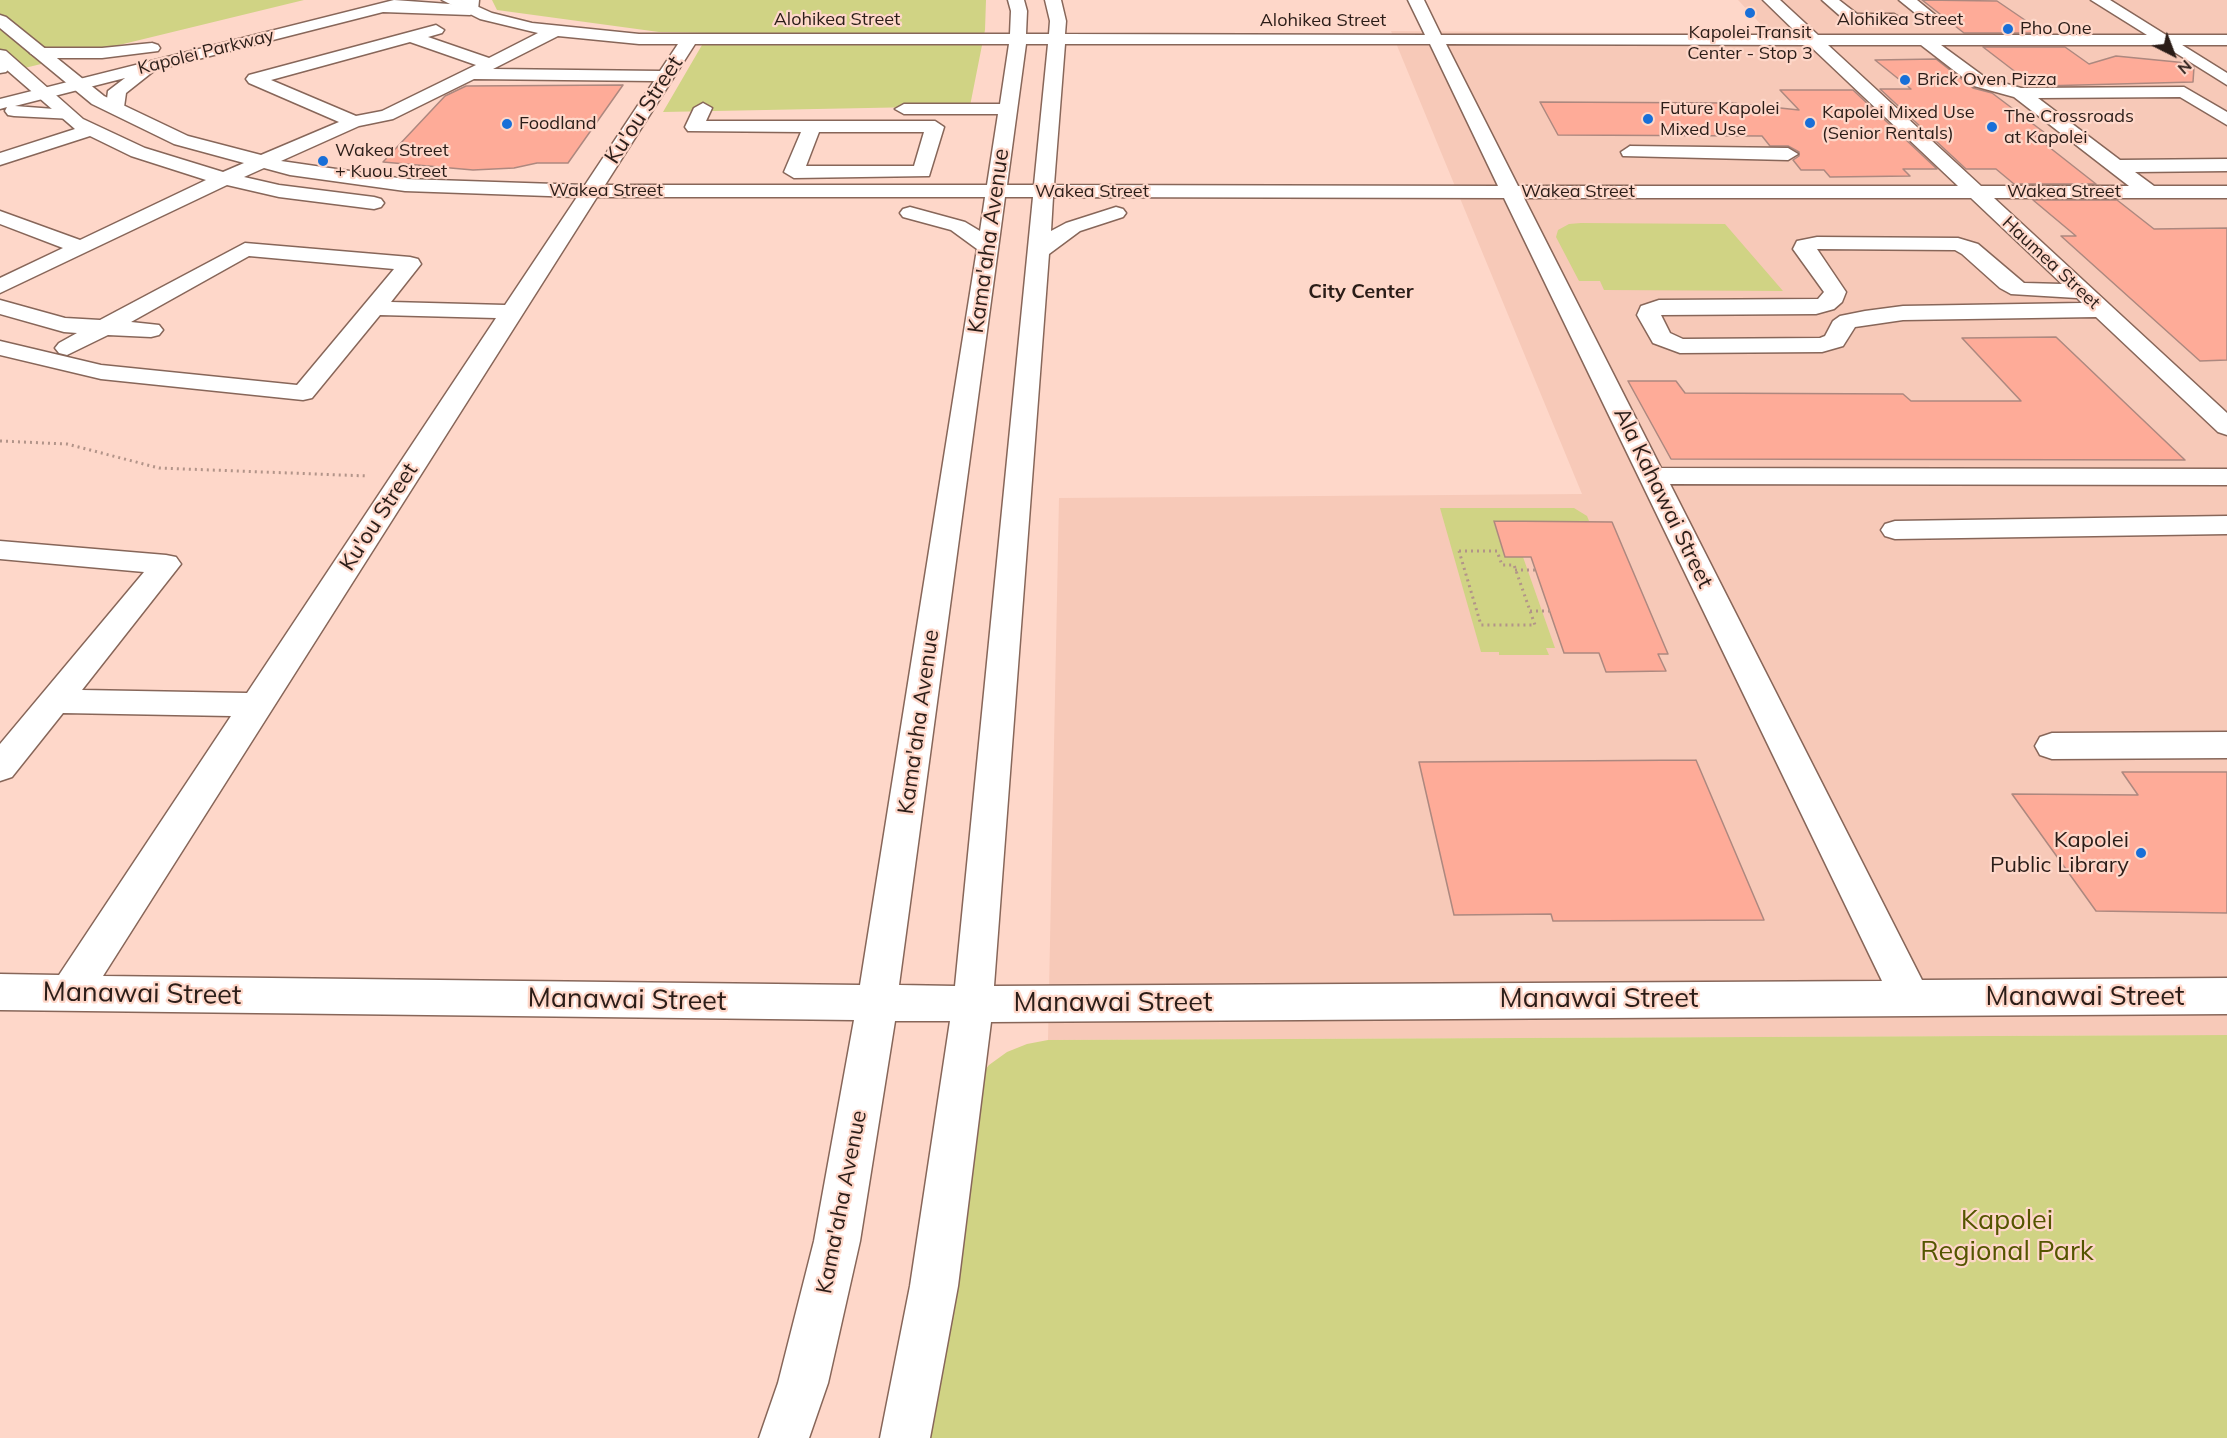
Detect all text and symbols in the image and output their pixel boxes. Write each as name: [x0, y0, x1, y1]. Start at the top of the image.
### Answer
marker: Kapolei Transit Center - Stop 3: [1743, 6, 1757, 20]
street label: Alohikea Street: [774, 9, 900, 31]
street label: Alohikea Street: [1837, 9, 1963, 31]
street label: Alohikea Street: [1260, 10, 1386, 32]
place label: Pho One: [2020, 18, 2091, 40]
place label: Kapolei Transit Center - Stop 3: [1687, 22, 1813, 64]
marker: Pho One: [2001, 22, 2015, 36]
north arrow: [2143, 24, 2203, 84]
street label: Kapolei Parkway: [136, 25, 276, 79]
street label: Ku'ou Street: [599, 51, 689, 169]
text: N: [2174, 56, 2196, 79]
place label: Brick Oven Pizza: [1917, 69, 2057, 91]
marker: Brick Oven Pizza: [1898, 73, 1912, 87]
place label: Future Kapolei Mixed Use: [1660, 98, 1780, 140]
place label: Kapolei Mixed Use (Senior Rentals): [1822, 102, 1975, 144]
place label: The Crossroads at Kapolei: [2004, 106, 2134, 148]
marker: Future Kapolei Mixed Use: [1641, 112, 1655, 126]
place label: Foodland: [519, 113, 597, 135]
marker: Kapolei Mixed Use (Senior Rentals): [1803, 116, 1817, 130]
marker: Foodland: [500, 117, 514, 131]
marker: The Crossroads at Kapolei: [1985, 120, 1999, 134]
place label: Wakea Street + Kuou Street: [335, 140, 449, 182]
street label: Kama'aha Avenue: [963, 147, 1015, 335]
marker: Wakea Street + Kuou Street: [316, 154, 330, 168]
street label: Wakea Street: [549, 180, 663, 202]
street label: Wakea Street: [1035, 181, 1149, 203]
street label: Wakea Street: [1521, 181, 1635, 203]
street label: Wakea Street: [2007, 181, 2121, 203]
street label: Haumea Street: [1998, 212, 2104, 314]
district label: City Center: [1308, 280, 1414, 304]
street label: Ala Kahawai Street: [1608, 404, 1718, 592]
street label: Ku'ou Street: [334, 458, 424, 576]
street label: Kama'aha Avenue: [893, 628, 945, 816]
place label: Kapolei Public Library: [1990, 827, 2129, 878]
marker: Kapolei Public Library: [2134, 846, 2148, 860]
street label: Manawai Street: [42, 976, 242, 1012]
street label: Manawai Street: [1986, 981, 2184, 1013]
street label: Manawai Street: [527, 982, 727, 1018]
street label: Manawai Street: [1500, 983, 1698, 1015]
street label: Manawai Street: [1014, 987, 1212, 1019]
street label: Kama'aha Avenue: [811, 1108, 873, 1296]
park label: Kapolei Regional Park: [1920, 1205, 2094, 1268]

